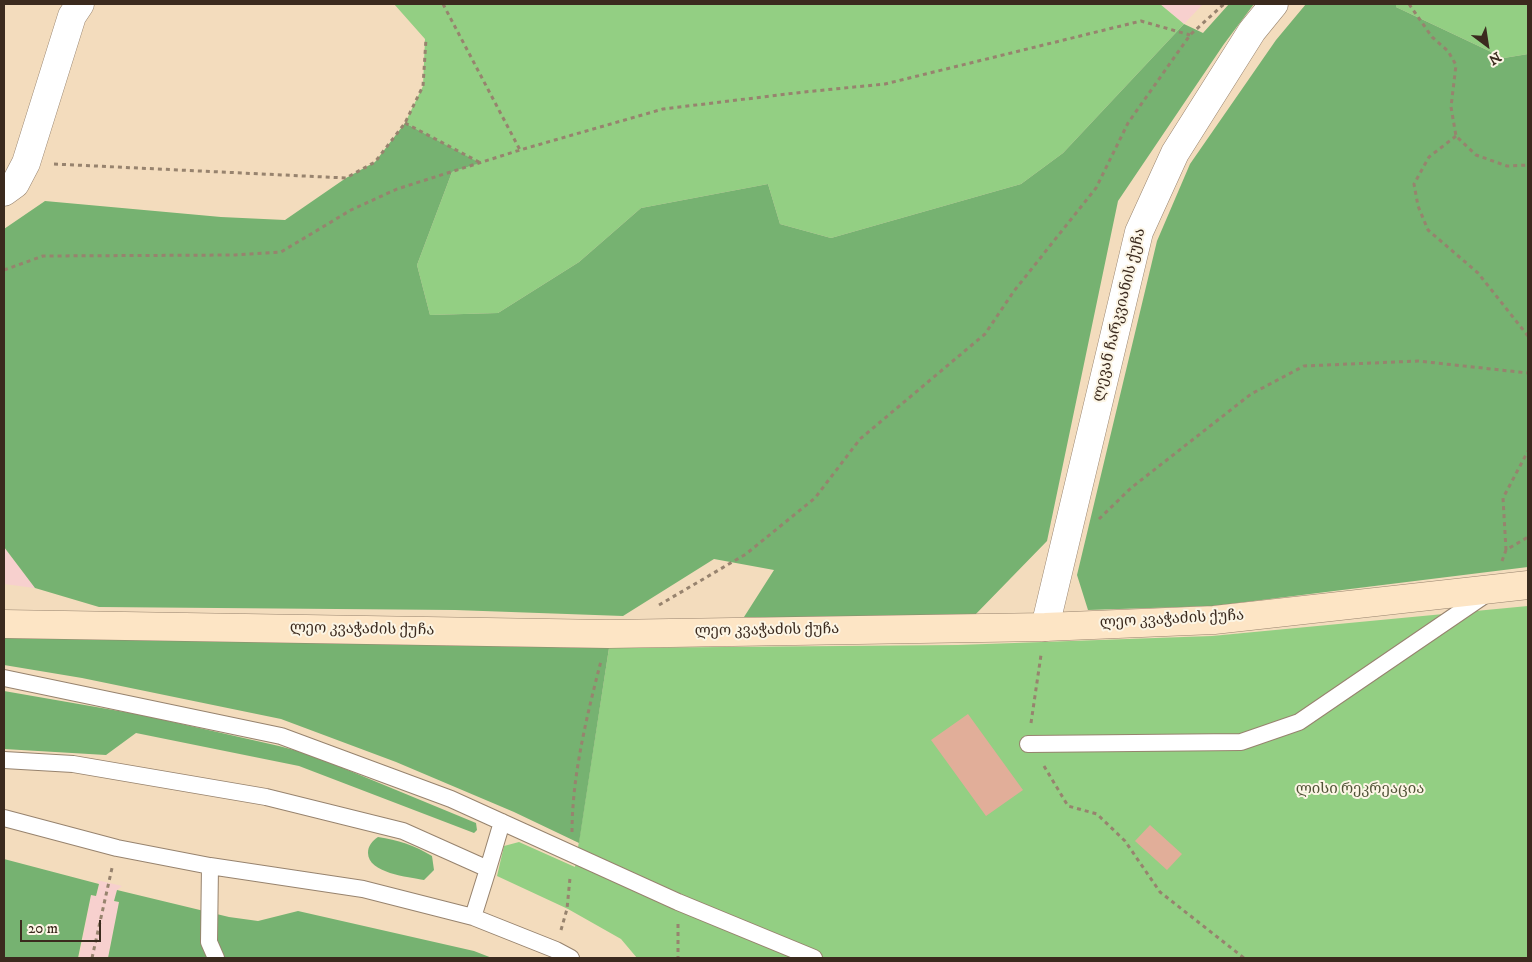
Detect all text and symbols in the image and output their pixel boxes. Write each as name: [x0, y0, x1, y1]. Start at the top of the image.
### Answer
north arrow: [1462, 20, 1512, 70]
text: N: [1485, 47, 1504, 69]
street label: ლევან ჩარკვიანის ქუჩა: [1090, 226, 1150, 404]
street label: ლეო კვაჭაძის ქუჩა: [1099, 607, 1245, 633]
street label: ლეო კვაჭაძის ქუჩა: [290, 620, 434, 640]
street label: ლეო კვაჭაძის ქუჩა: [695, 621, 839, 641]
park label: ლისი რეკრეაცია: [1296, 781, 1424, 799]
scale bar: [22, 910, 104, 942]
text: 20 m: [28, 919, 58, 938]

